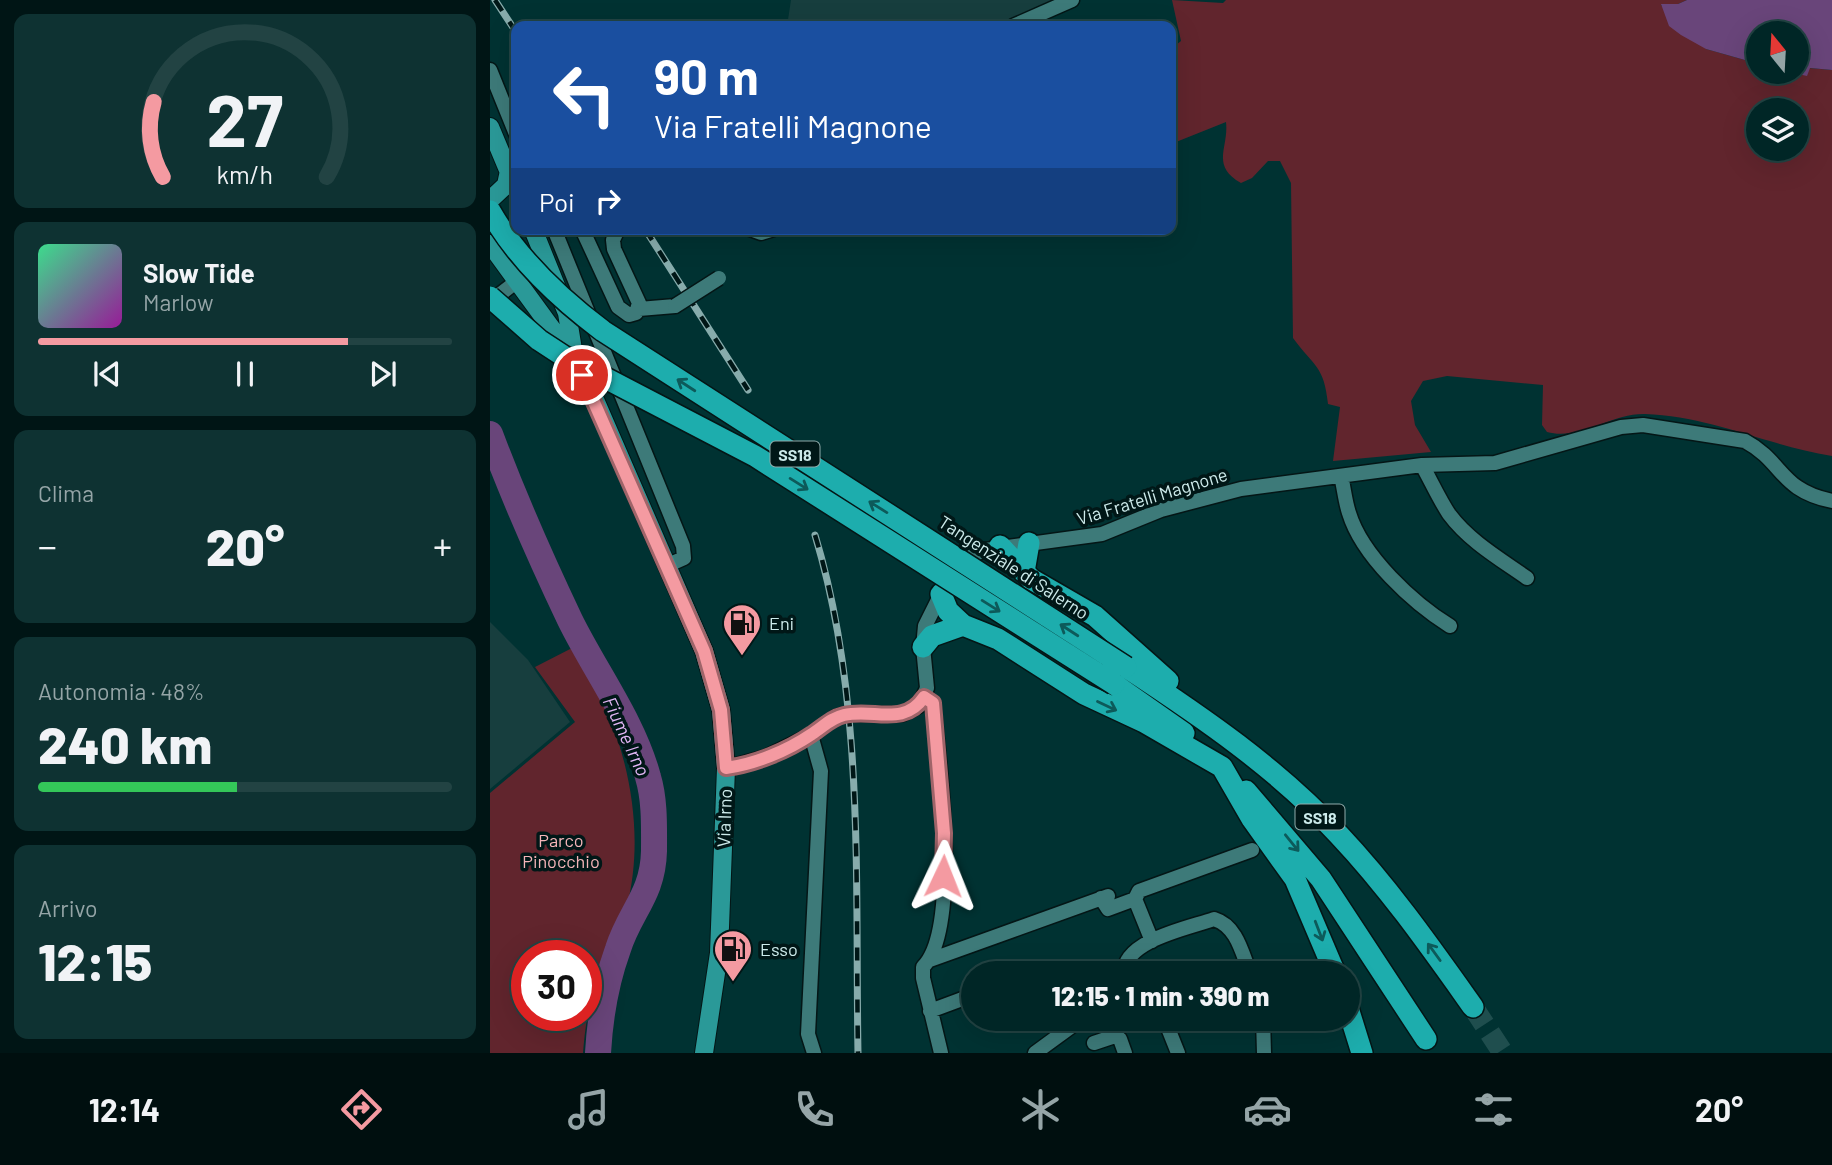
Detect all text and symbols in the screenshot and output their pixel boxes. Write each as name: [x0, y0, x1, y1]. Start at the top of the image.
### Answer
north arrow: [1746, 21, 1810, 84]
map controls: [1746, 21, 1809, 161]
text: 90 m: [654, 46, 759, 105]
icon: left: [539, 49, 630, 140]
text: 27: [207, 74, 283, 162]
button: layers: [1746, 98, 1809, 161]
text: Via Fratelli Magnone: [654, 106, 932, 144]
text: km/h: [217, 159, 273, 189]
icon: right: [589, 182, 627, 220]
text: Poi: [539, 186, 575, 217]
text: Slow Tide: [143, 257, 255, 288]
text: Marlow: [143, 288, 214, 316]
pin: [552, 345, 612, 405]
icon: previous: [88, 355, 126, 393]
icon: pause: [226, 355, 264, 393]
icon: next: [364, 355, 402, 393]
icon: arrive: [563, 356, 601, 394]
one-way arrow: [676, 378, 696, 392]
road number: SS18: [770, 442, 820, 467]
street label: Via Fratelli Magnone: [1074, 463, 1230, 529]
one-way arrow: [788, 477, 808, 491]
text: Clima: [38, 479, 94, 507]
one-way arrow: [868, 500, 888, 514]
street label: Tangenziale di Salerno: [935, 510, 1093, 624]
text: 20°: [206, 514, 284, 576]
text: −: [38, 522, 57, 568]
text: +: [433, 522, 452, 568]
one-way arrow: [980, 599, 1000, 613]
fuel station icon: Eni: [721, 602, 763, 657]
place label: Eni: [769, 612, 794, 634]
one-way arrow: [1060, 623, 1080, 637]
text: Autonomia · 48%: [38, 677, 204, 705]
water label: Fiume Irno: [599, 693, 655, 779]
one-way arrow: [1096, 700, 1117, 713]
text: 240 km: [38, 712, 212, 774]
street label: Via Irno: [712, 788, 736, 848]
road number: SS18: [1296, 804, 1344, 830]
park label: Parco Pinocchio: [522, 829, 600, 872]
one-way arrow: [1284, 833, 1300, 851]
position arrow: [906, 839, 980, 913]
text: Arrivo: [38, 894, 98, 922]
one-way arrow: [1314, 919, 1327, 941]
fuel station icon: Esso: [712, 928, 754, 983]
text: 12:15: [38, 929, 152, 991]
place label: Esso: [760, 938, 798, 960]
speed limit sign: 30: [511, 940, 602, 1031]
one-way arrow: [1427, 943, 1441, 962]
text: 12:15 · 1 min · 390 m: [1052, 980, 1269, 1011]
icon: directions: [337, 1085, 386, 1134]
icon: music: [564, 1085, 613, 1134]
icon: phone: [790, 1085, 839, 1134]
icon: climate: [1016, 1085, 1065, 1134]
icon: car: [1243, 1085, 1292, 1134]
icon: filters: [1469, 1085, 1518, 1134]
text: 12:14: [89, 1090, 160, 1128]
text: 20°: [1695, 1090, 1743, 1128]

